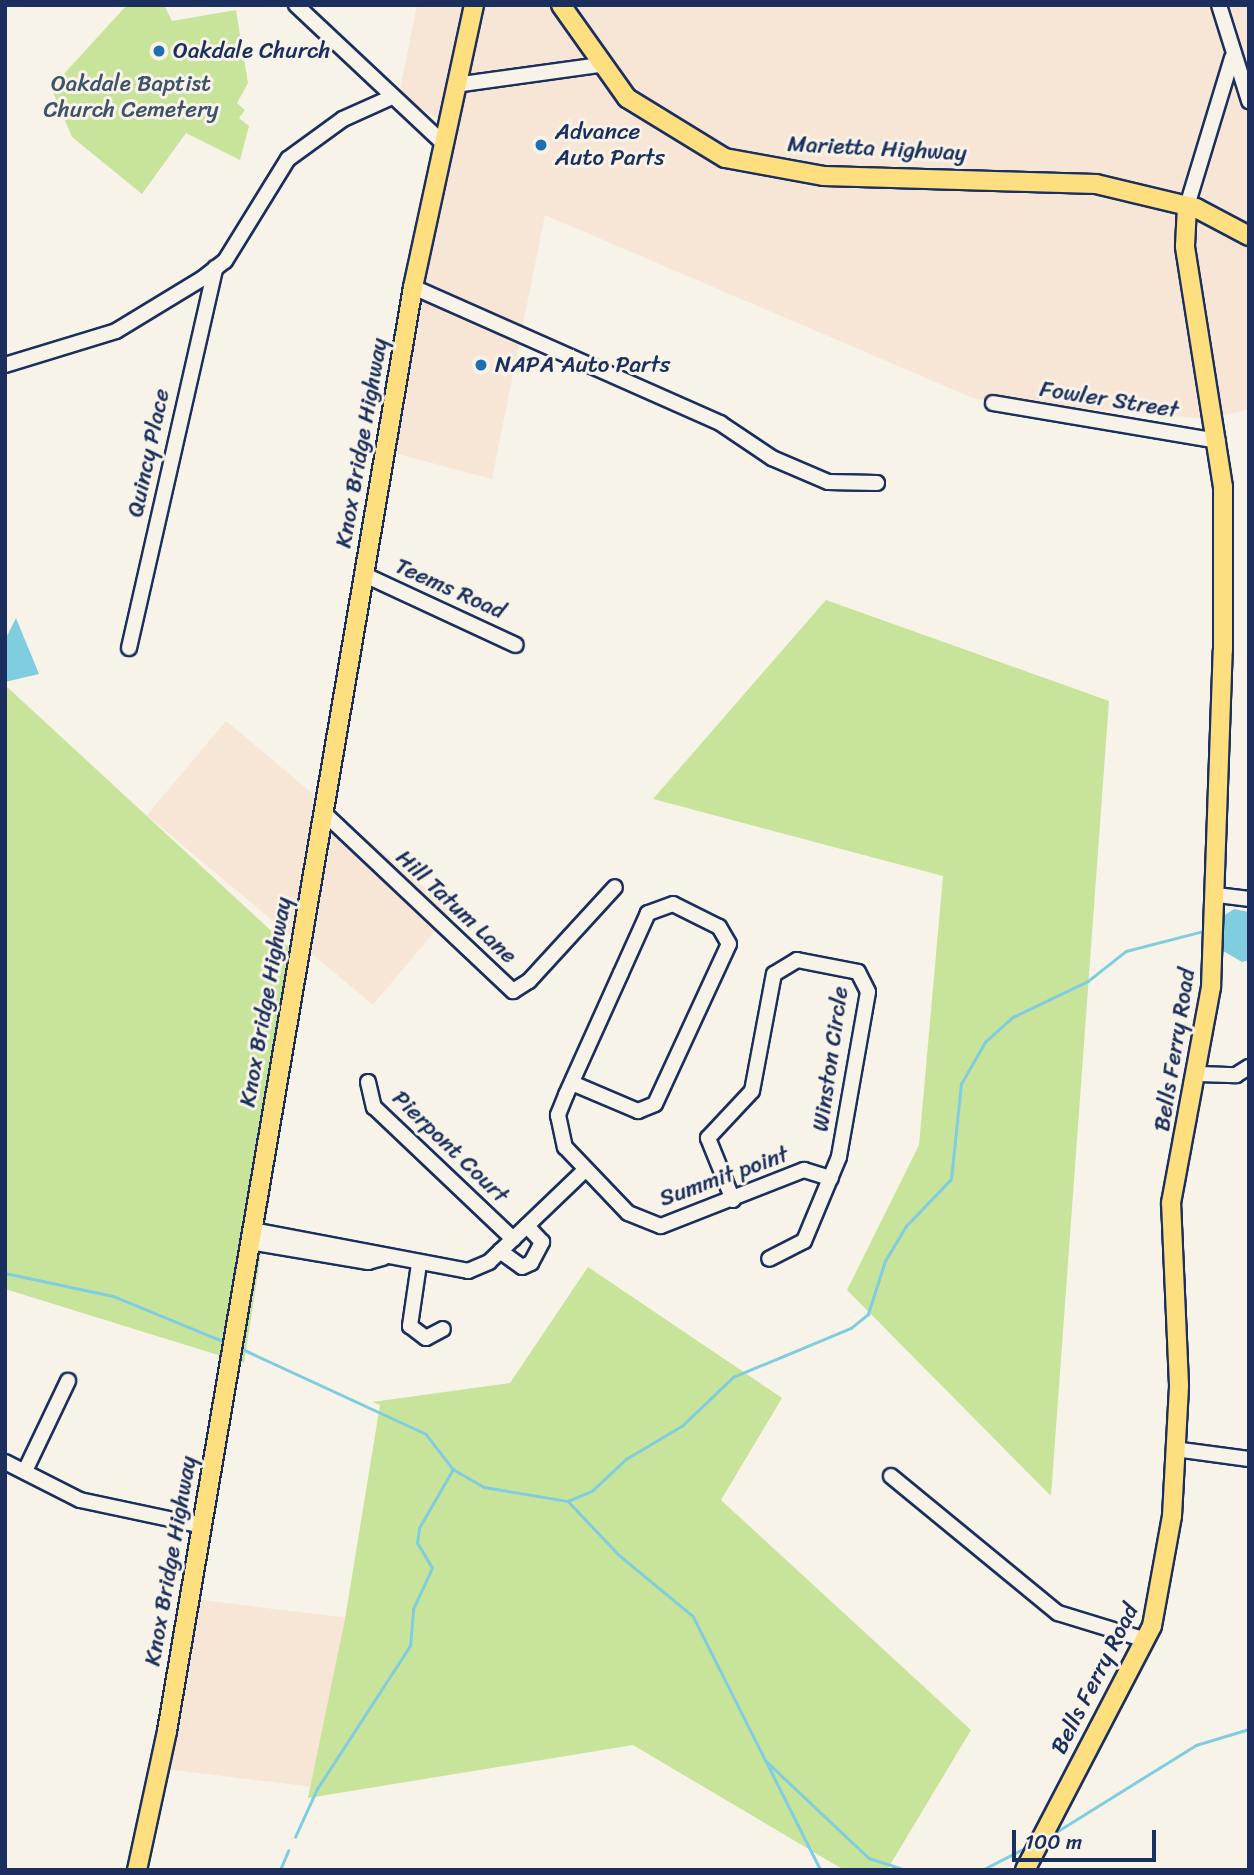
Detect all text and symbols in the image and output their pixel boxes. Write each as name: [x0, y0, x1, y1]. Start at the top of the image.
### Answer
place label: Oakdale Church: [173, 37, 331, 65]
marker: Oakdale Church: [151, 43, 167, 59]
park label: Oakdale Baptist Church Cemetery: [43, 70, 219, 124]
place label: Advance Auto Parts: [555, 118, 665, 172]
street label: Marietta Highway: [787, 131, 967, 167]
marker: Advance Auto Parts: [533, 137, 549, 153]
street label: Knox Bridge Highway: [330, 336, 394, 550]
place label: NAPA Auto Parts: [495, 351, 670, 379]
marker: NAPA Auto Parts: [473, 357, 489, 373]
street label: Fowler Street: [1037, 375, 1181, 425]
street label: Quincy Place: [122, 386, 176, 520]
street label: Teems Road: [391, 552, 509, 626]
street label: Hill Tatum Lane: [389, 844, 523, 970]
street label: Knox Bridge Highway: [234, 895, 298, 1109]
street label: Bells Ferry Road: [1148, 966, 1202, 1134]
street label: Winston Circle: [807, 985, 855, 1133]
street label: Pierpont Court: [386, 1084, 514, 1210]
street label: Summit point: [656, 1141, 792, 1213]
street label: Knox Bridge Highway: [139, 1454, 203, 1668]
street label: Bells Ferry Road: [1045, 1599, 1145, 1759]
scale bar: [1016, 1815, 1160, 1859]
text: 100 m: [1025, 1823, 1082, 1861]

